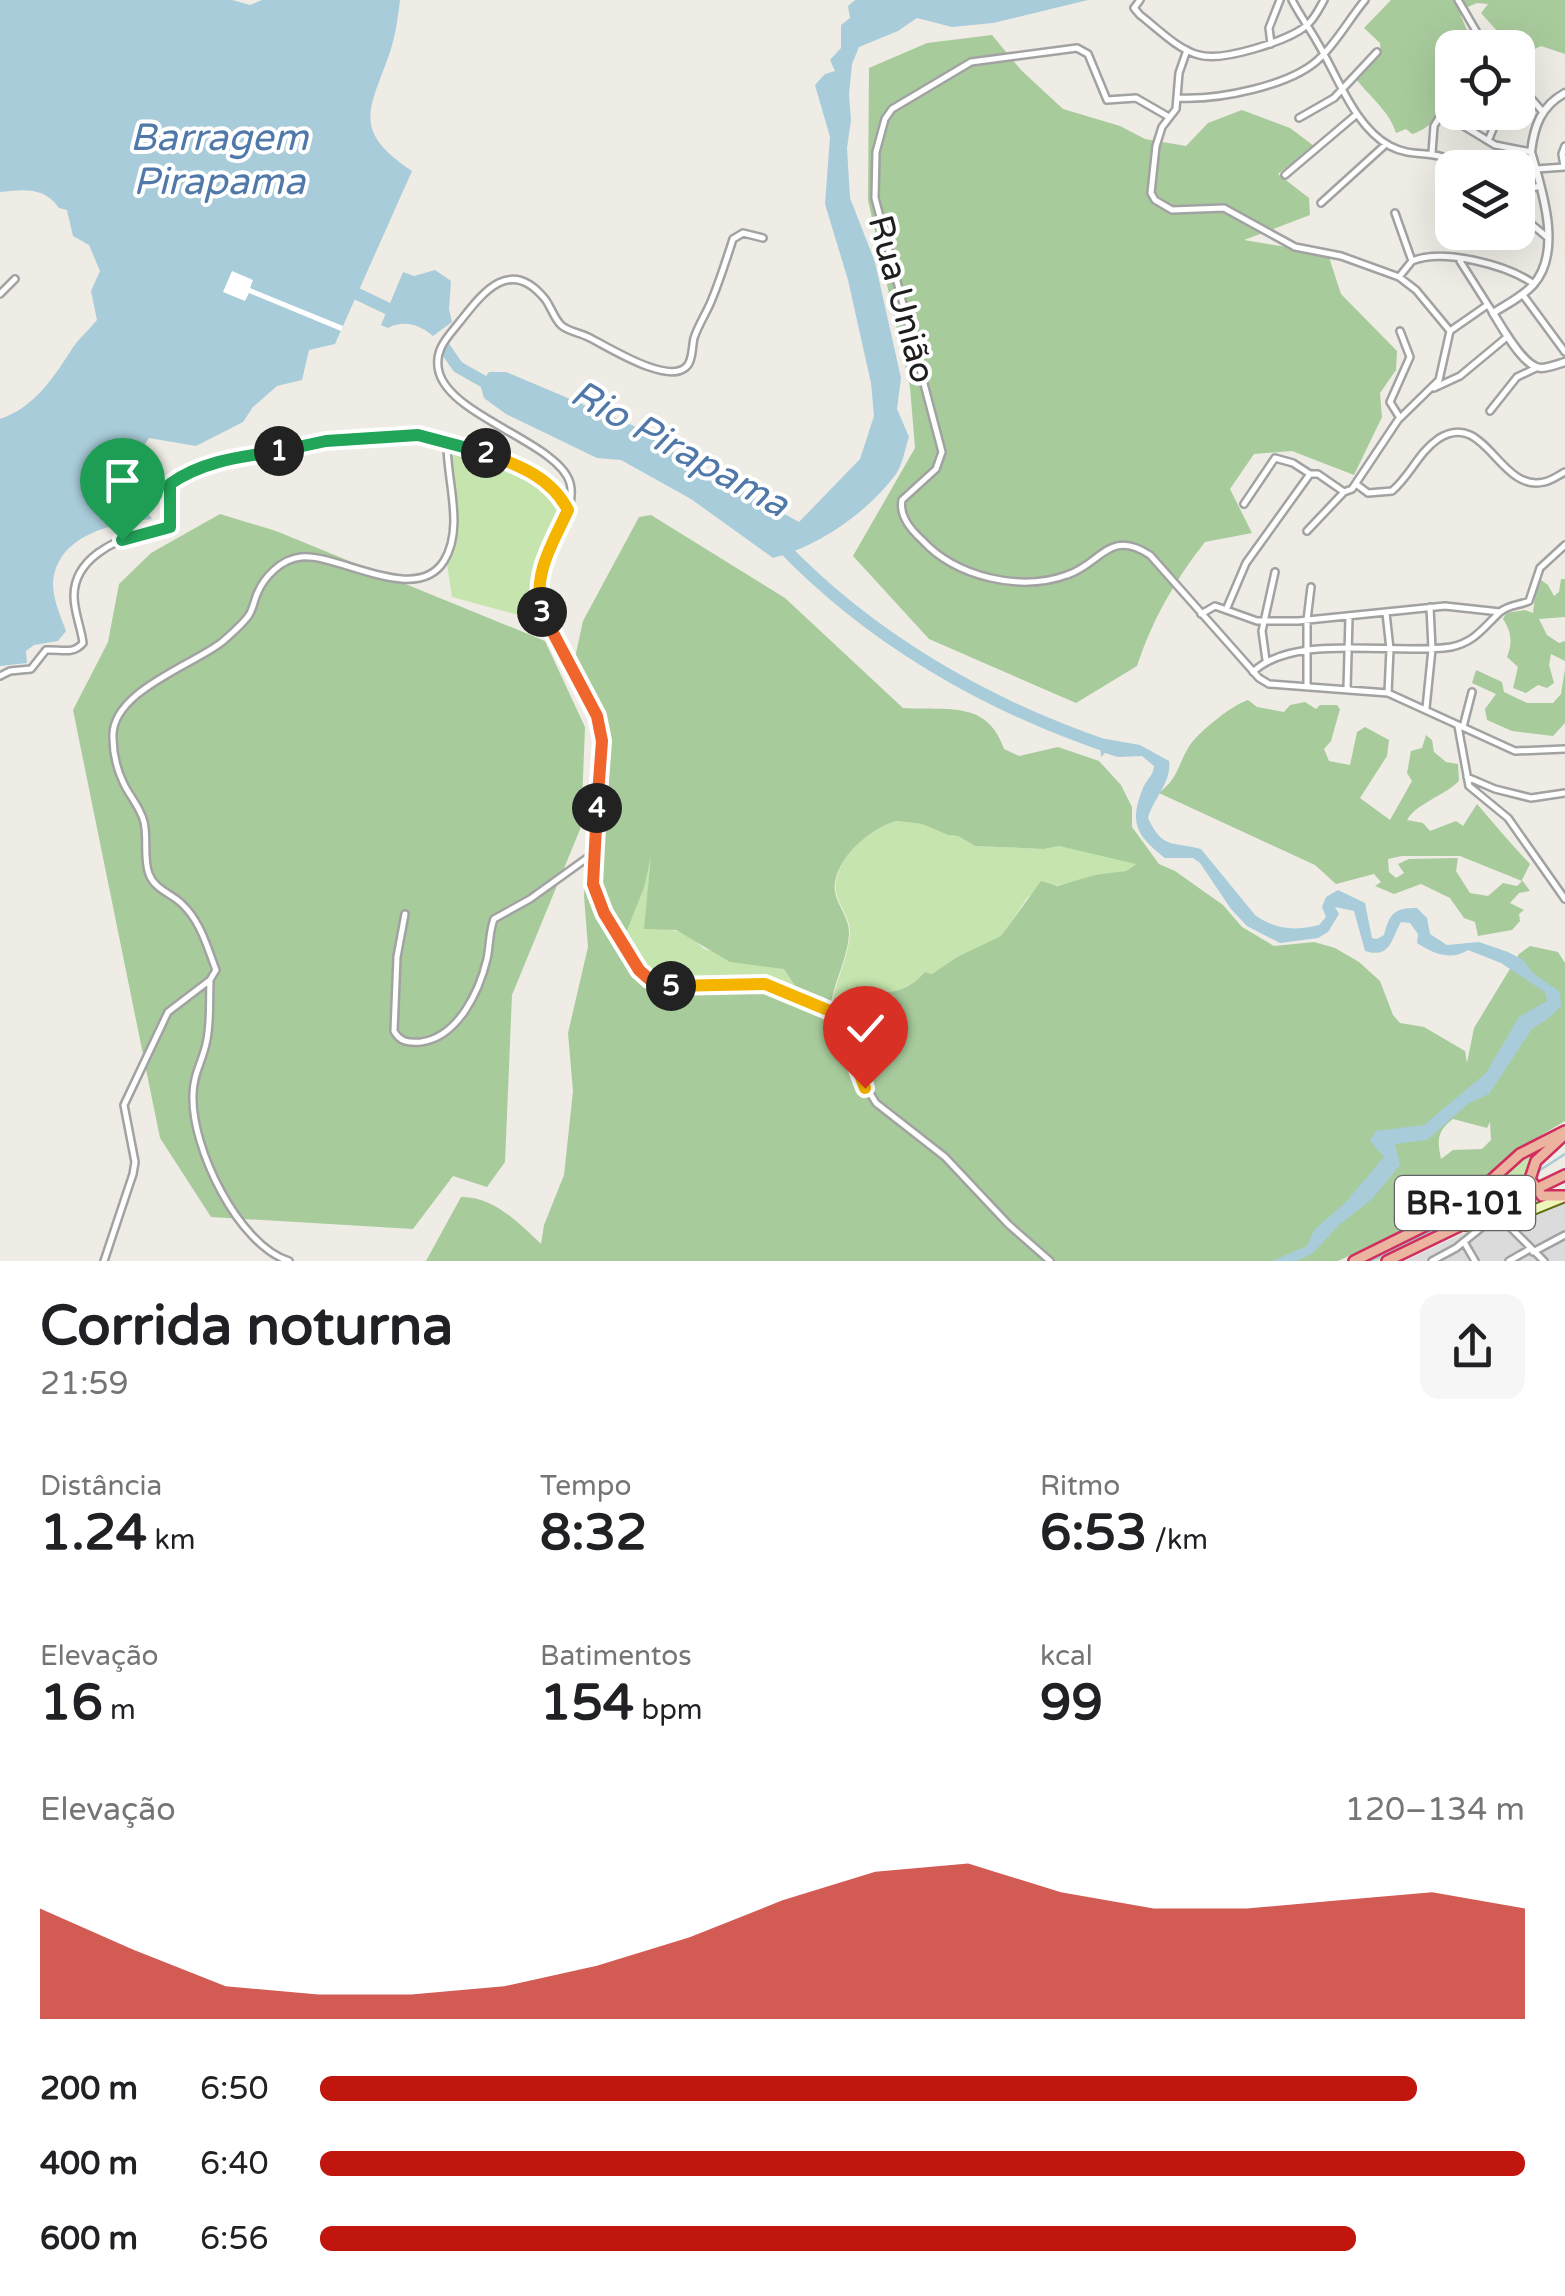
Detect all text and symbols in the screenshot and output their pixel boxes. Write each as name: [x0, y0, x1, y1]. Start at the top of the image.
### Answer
map controls: [1435, 30, 1535, 250]
button: locate: [1435, 30, 1535, 130]
water label: Barragem Pirapama: [130, 115, 309, 205]
button: layers: [1435, 150, 1535, 250]
street label: Rua União: [859, 211, 944, 388]
water label: Rio Pirapama: [563, 370, 798, 528]
pin: 1: [254, 426, 304, 476]
pin: 2: [461, 428, 511, 478]
text: 1: [270, 434, 288, 468]
text: 2: [477, 436, 495, 470]
pin: [80, 438, 165, 541]
icon: arrive: [95, 453, 150, 508]
pin: 3: [517, 587, 567, 637]
text: 3: [533, 595, 551, 629]
pin: 4: [572, 783, 622, 833]
text: 4: [588, 791, 606, 825]
pin: 5: [646, 961, 696, 1011]
text: 5: [662, 969, 680, 1003]
pin: [823, 986, 908, 1089]
icon: check: [838, 1001, 893, 1056]
road number: BR-101: [1395, 1176, 1535, 1230]
text: Corrida noturna: [40, 1294, 453, 1360]
button: share: [1420, 1294, 1525, 1399]
text: 21:59: [40, 1365, 129, 1403]
text: Distância: [40, 1469, 162, 1503]
text: Tempo: [540, 1469, 632, 1503]
text: Ritmo: [1040, 1469, 1120, 1503]
text: 1.24: [40, 1503, 147, 1563]
text: 8:32: [540, 1503, 647, 1563]
text: 6:53: [1040, 1503, 1147, 1563]
text: km: [147, 1523, 195, 1557]
text: /km: [1147, 1523, 1208, 1557]
text: Elevação: [40, 1639, 159, 1673]
text: Batimentos: [540, 1639, 692, 1673]
text: kcal: [1040, 1639, 1093, 1673]
text: 16: [40, 1673, 103, 1733]
text: 154: [540, 1673, 634, 1733]
text: 99: [1040, 1673, 1103, 1733]
text: m: [103, 1693, 136, 1727]
text: bpm: [634, 1693, 703, 1727]
text: Elevação: [40, 1791, 176, 1829]
text: 120–134 m: [1345, 1791, 1525, 1829]
text: 200 m: [40, 2070, 138, 2108]
text: 6:50: [200, 2070, 269, 2108]
text: 400 m: [40, 2145, 138, 2183]
text: 6:40: [200, 2145, 269, 2183]
text: 600 m: [40, 2220, 138, 2258]
text: 6:56: [200, 2220, 269, 2258]

